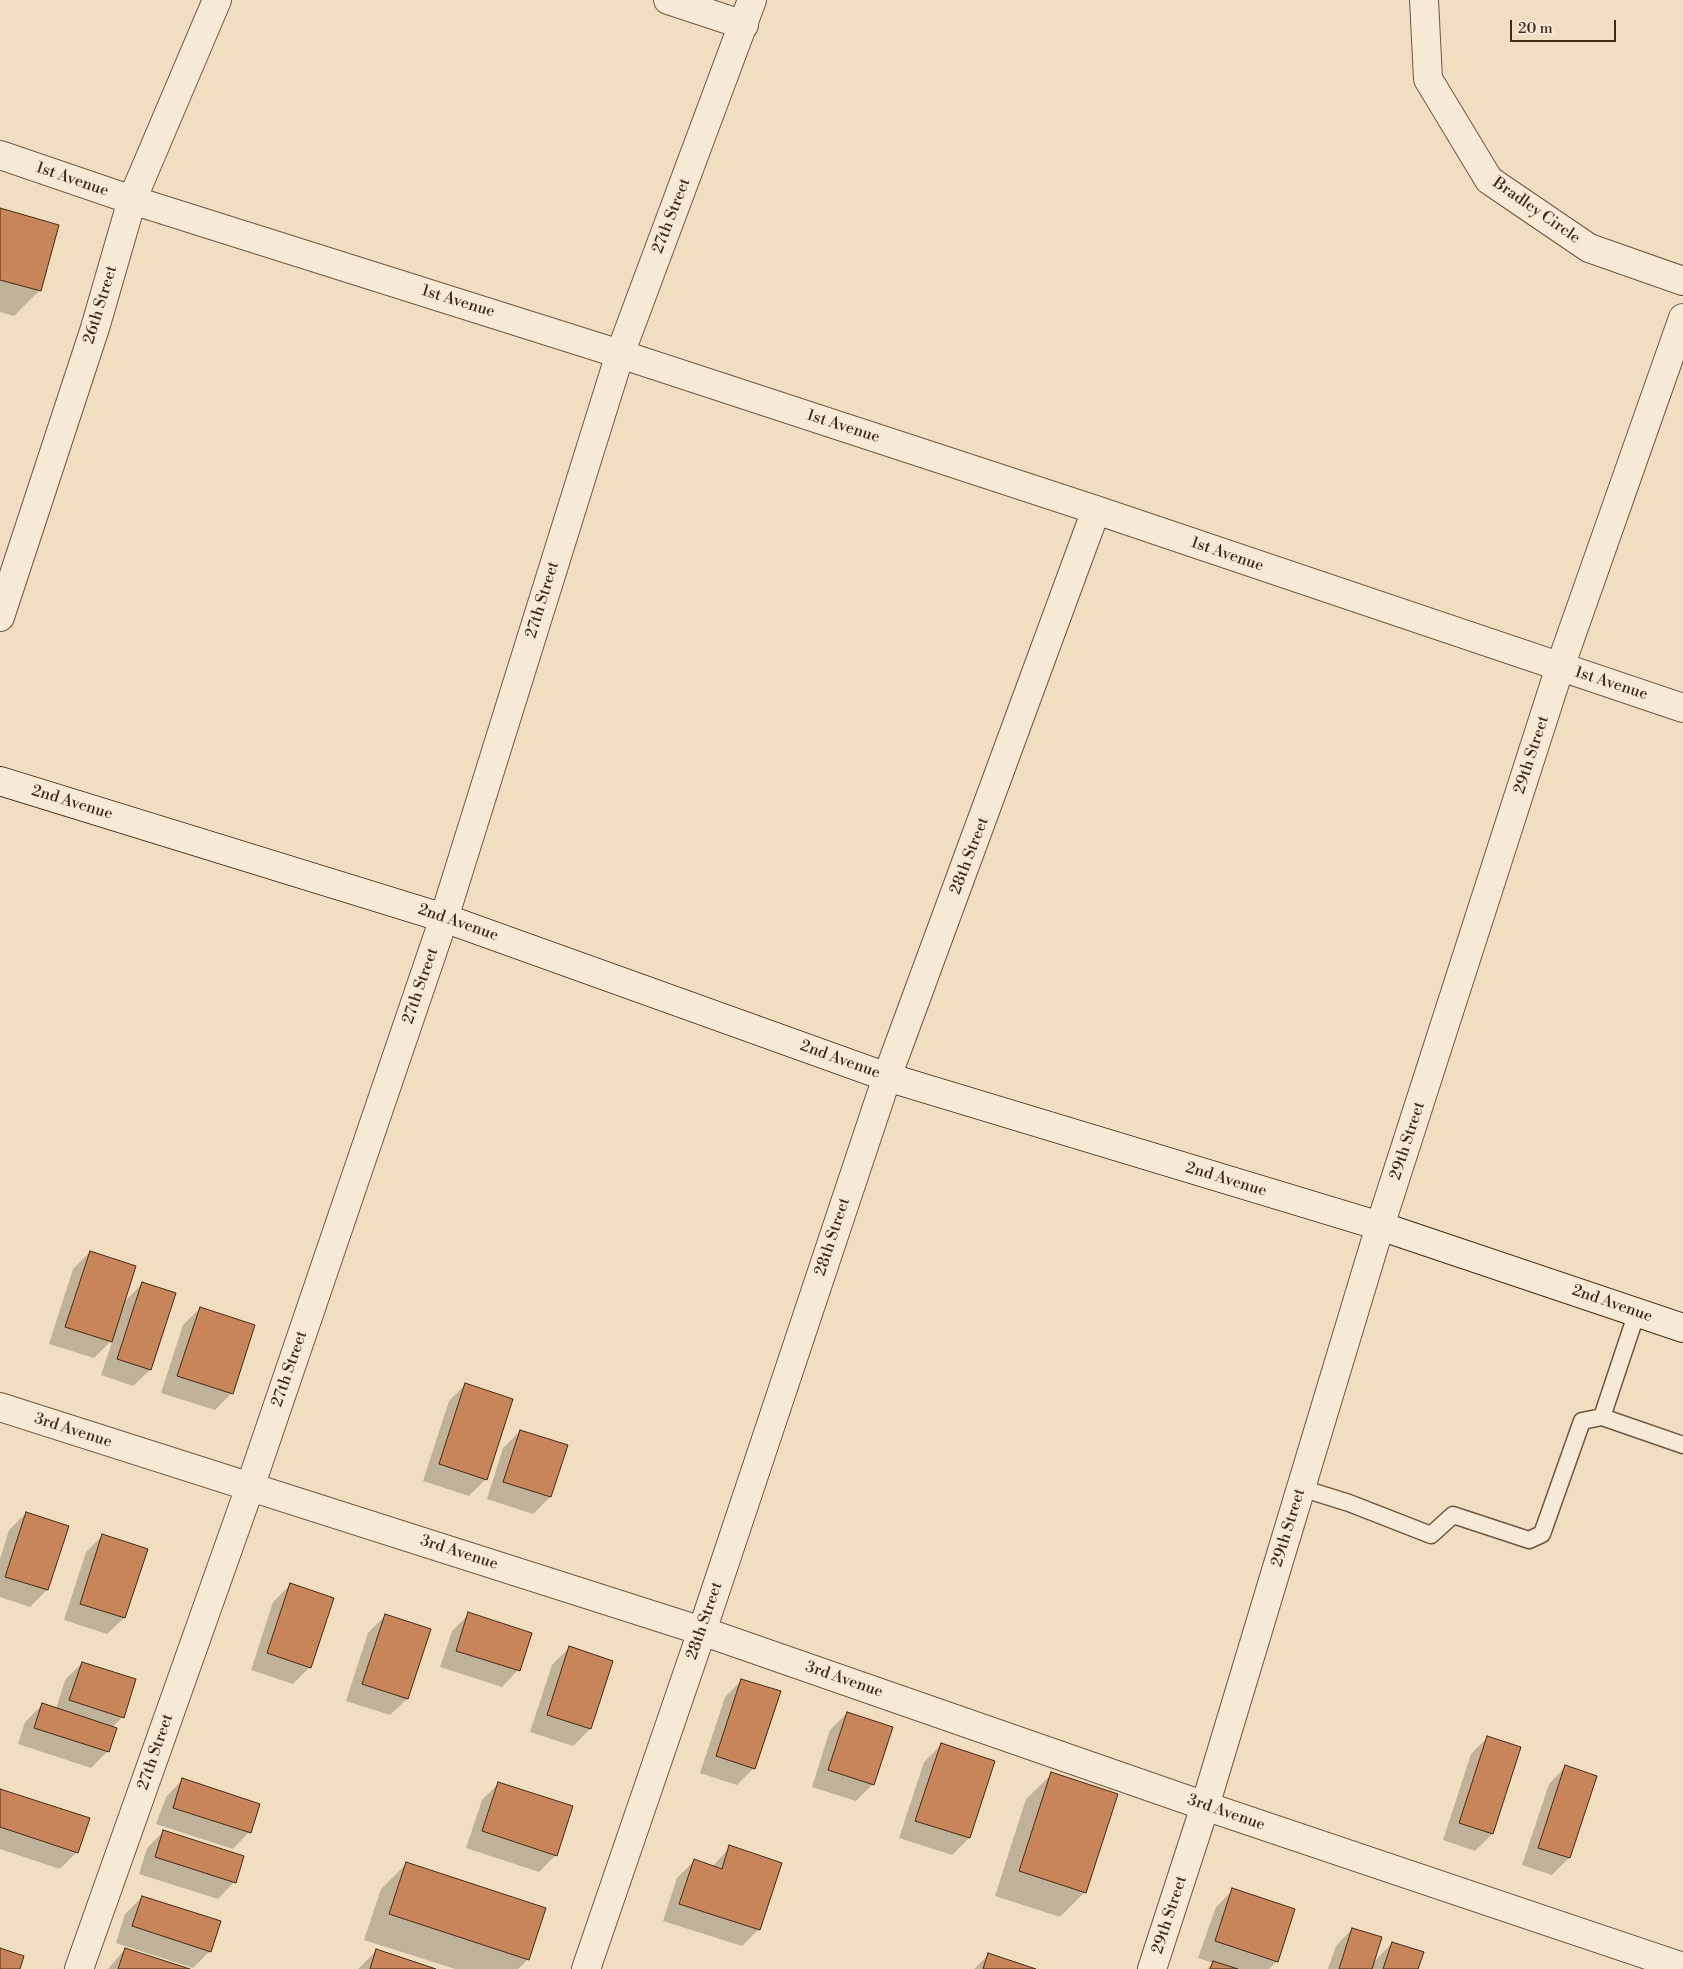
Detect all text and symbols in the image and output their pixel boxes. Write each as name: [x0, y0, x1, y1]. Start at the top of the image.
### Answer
scale bar: [1513, 10, 1619, 42]
text: 20 m: [1518, 19, 1553, 38]
street label: 1st Avenue: [33, 159, 111, 201]
street label: Bradley Circle: [1488, 174, 1584, 248]
street label: 27th Street: [649, 176, 695, 256]
street label: 26th Street: [80, 263, 122, 347]
street label: 1st Avenue: [419, 282, 497, 322]
street label: 1st Avenue: [804, 406, 882, 448]
street label: 1st Avenue: [1188, 534, 1266, 576]
street label: 27th Street: [522, 559, 564, 641]
street label: 1st Avenue: [1572, 663, 1650, 705]
street label: 29th Street: [1510, 714, 1554, 796]
street label: 2nd Avenue: [29, 782, 115, 824]
street label: 28th Street: [947, 815, 993, 897]
street label: 2nd Avenue: [415, 900, 501, 946]
street label: 27th Street: [399, 945, 443, 1027]
street label: 2nd Avenue: [797, 1037, 883, 1083]
street label: 29th Street: [1386, 1100, 1430, 1182]
street label: 2nd Avenue: [1183, 1159, 1269, 1201]
street label: 28th Street: [811, 1195, 855, 1279]
street label: 2nd Avenue: [1569, 1281, 1655, 1327]
street label: 27th Street: [268, 1328, 312, 1410]
street label: 3rd Avenue: [32, 1409, 114, 1453]
street label: 29th Street: [1268, 1486, 1310, 1570]
street label: 3rd Avenue: [418, 1531, 500, 1575]
street label: 28th Street: [683, 1580, 727, 1662]
street label: 3rd Avenue: [803, 1658, 885, 1702]
street label: 27th Street: [134, 1711, 178, 1793]
street label: 3rd Avenue: [1185, 1791, 1267, 1835]
street label: 29th Street: [1148, 1874, 1192, 1956]

